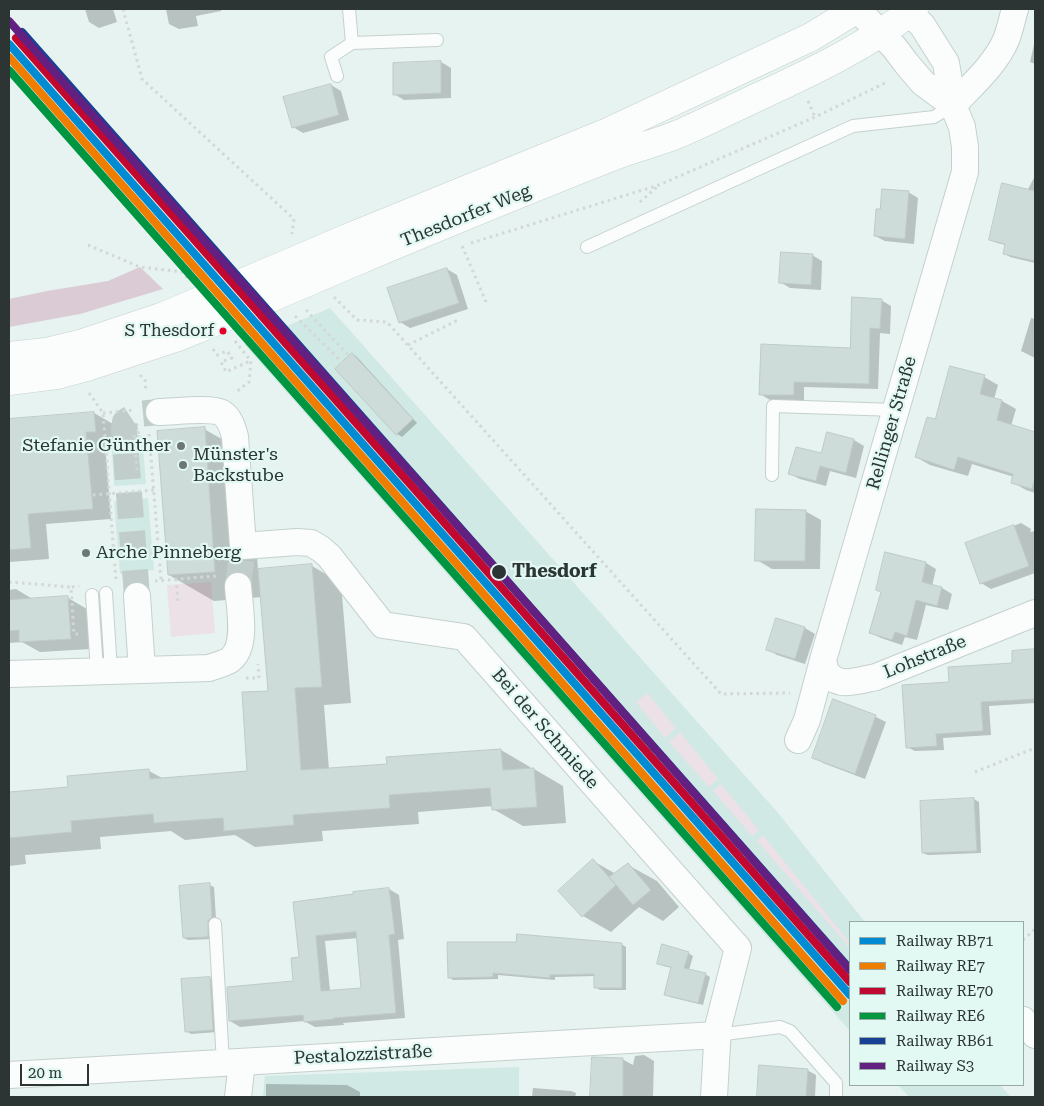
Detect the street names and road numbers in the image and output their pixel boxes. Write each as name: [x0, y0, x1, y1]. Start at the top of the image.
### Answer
street label: Thesdorfer Weg: [398, 180, 534, 252]
street label: Rellinger Straße: [863, 354, 921, 492]
street label: Lohstraße: [880, 631, 970, 683]
street label: Bei der Schmiede: [487, 664, 603, 794]
street label: Pestalozzistraße: [293, 1041, 433, 1069]

